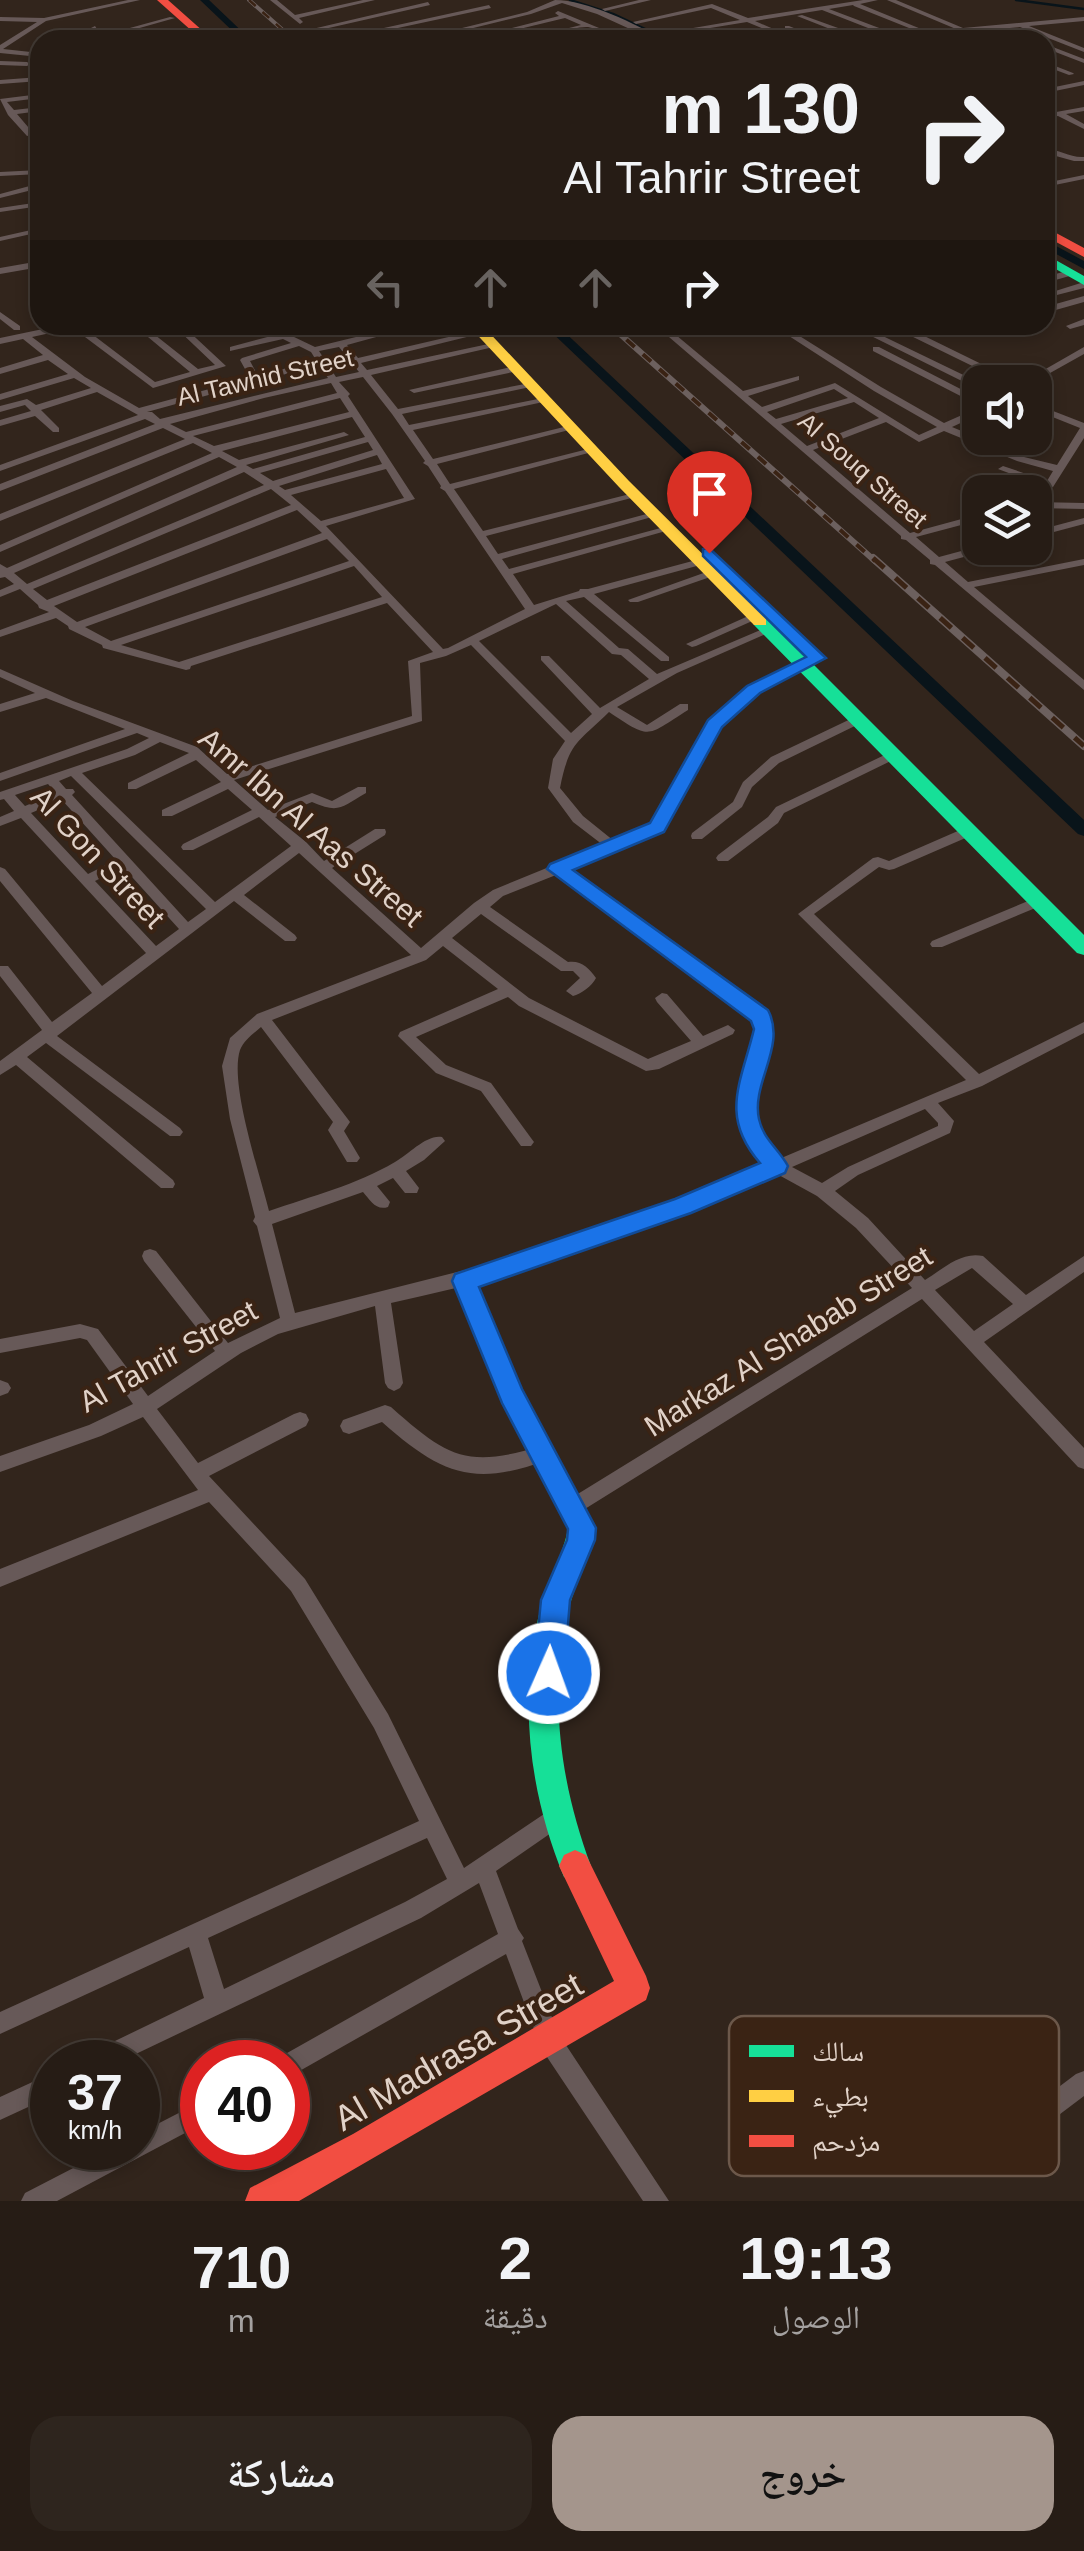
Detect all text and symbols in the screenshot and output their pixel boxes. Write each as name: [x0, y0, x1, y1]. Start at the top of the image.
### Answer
text: 130 m: [662, 70, 860, 148]
icon: right: [895, 70, 1025, 200]
text: Al Tahrir Street: [563, 152, 860, 203]
icon: left: [358, 260, 413, 315]
icon: ahead: [463, 260, 518, 315]
icon: ahead: [568, 260, 623, 315]
icon: right: [673, 260, 728, 315]
street label: Al Tawhid Street: [174, 343, 356, 411]
map controls: [962, 365, 1052, 565]
button: sound: [962, 365, 1052, 455]
street label: Al Souq Street: [793, 407, 933, 533]
pin: [667, 451, 752, 554]
icon: arrive: [682, 466, 737, 521]
button: layers: [962, 475, 1052, 565]
street label: Amr Ibn Al Aas Street: [193, 721, 430, 933]
street label: Al Gon Street: [25, 780, 172, 935]
street label: Markaz Al Shabab Street: [639, 1239, 938, 1443]
street label: Al Tahrir Street: [73, 1293, 263, 1418]
position arrow: [497, 1621, 601, 1725]
street label: Al Madrasa Street: [327, 1964, 589, 2138]
legend: [729, 2016, 1059, 2176]
text: سالك: [812, 2036, 864, 2067]
speed limit sign: 40: [180, 2040, 310, 2170]
text: 37: [67, 2065, 123, 2121]
text: بطيء: [812, 2081, 869, 2119]
text: km/h: [68, 2116, 122, 2144]
text: مزدحم: [812, 2126, 880, 2160]
text: 2: [499, 2225, 532, 2292]
text: 19:13: [739, 2225, 893, 2292]
text: 710: [191, 2234, 291, 2301]
text: دقيقة: [483, 2299, 548, 2335]
text: الوصول: [772, 2299, 860, 2335]
text: m: [228, 2303, 255, 2339]
button: مشاركة: [30, 2416, 532, 2531]
button: خروج: [552, 2416, 1054, 2531]

